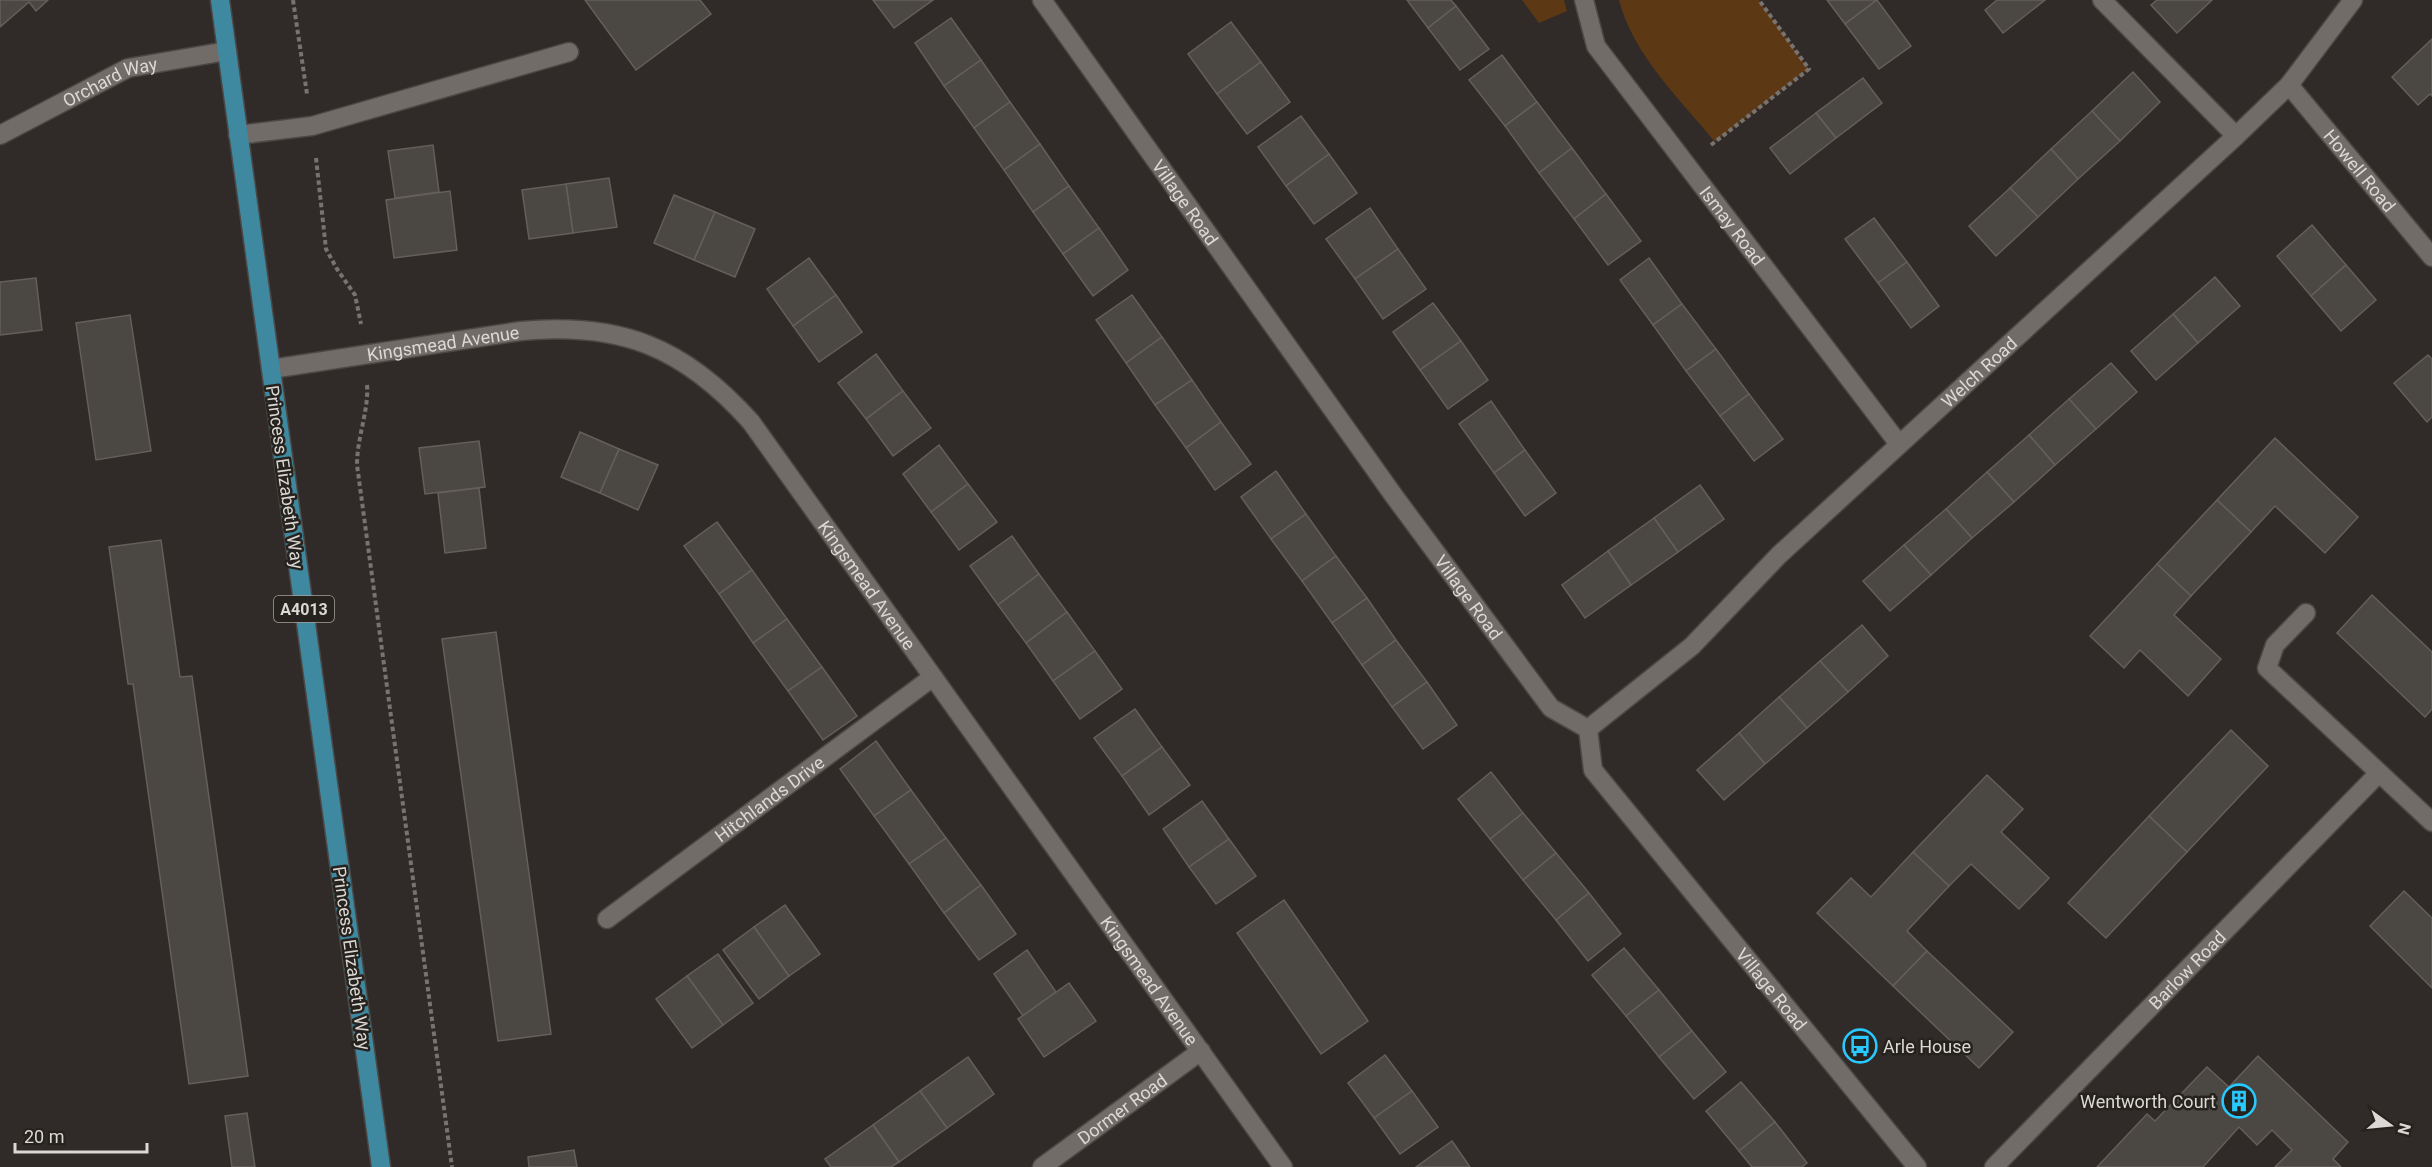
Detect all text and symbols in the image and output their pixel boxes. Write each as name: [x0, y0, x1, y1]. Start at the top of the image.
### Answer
street label: Orchard Way: [59, 53, 159, 111]
street label: Howell Road: [2320, 125, 2400, 216]
street label: Village Road: [1148, 155, 1223, 249]
street label: Ismay Road: [1696, 182, 1769, 269]
street label: Kingsmead Avenue: [365, 321, 521, 365]
street label: Welch Road: [1937, 332, 2021, 412]
street label: Princess Elizabeth Way: [262, 384, 308, 571]
street label: Kingsmead Avenue: [814, 516, 921, 654]
street label: Village Road: [1431, 551, 1507, 643]
road number: A4013: [274, 596, 334, 622]
street label: Hitchlands Drive: [710, 751, 828, 846]
street label: Princess Elizabeth Way: [329, 865, 375, 1052]
street label: Kingsmead Avenue: [1097, 912, 1203, 1049]
street label: Barlow Road: [2144, 926, 2230, 1013]
street label: Village Road: [1732, 944, 1811, 1034]
bus stop icon: Arle House: [1842, 1028, 1878, 1064]
place label: Arle House: [1883, 1036, 1971, 1057]
street label: Dormer Road: [1073, 1069, 1171, 1148]
building icon: Wentworth Court: [2221, 1083, 2257, 1119]
place label: Wentworth Court: [2080, 1091, 2216, 1112]
north arrow: [2360, 1095, 2420, 1155]
scale bar: [15, 1116, 147, 1154]
text: N: [2393, 1121, 2415, 1137]
text: 20 m: [24, 1126, 64, 1147]

